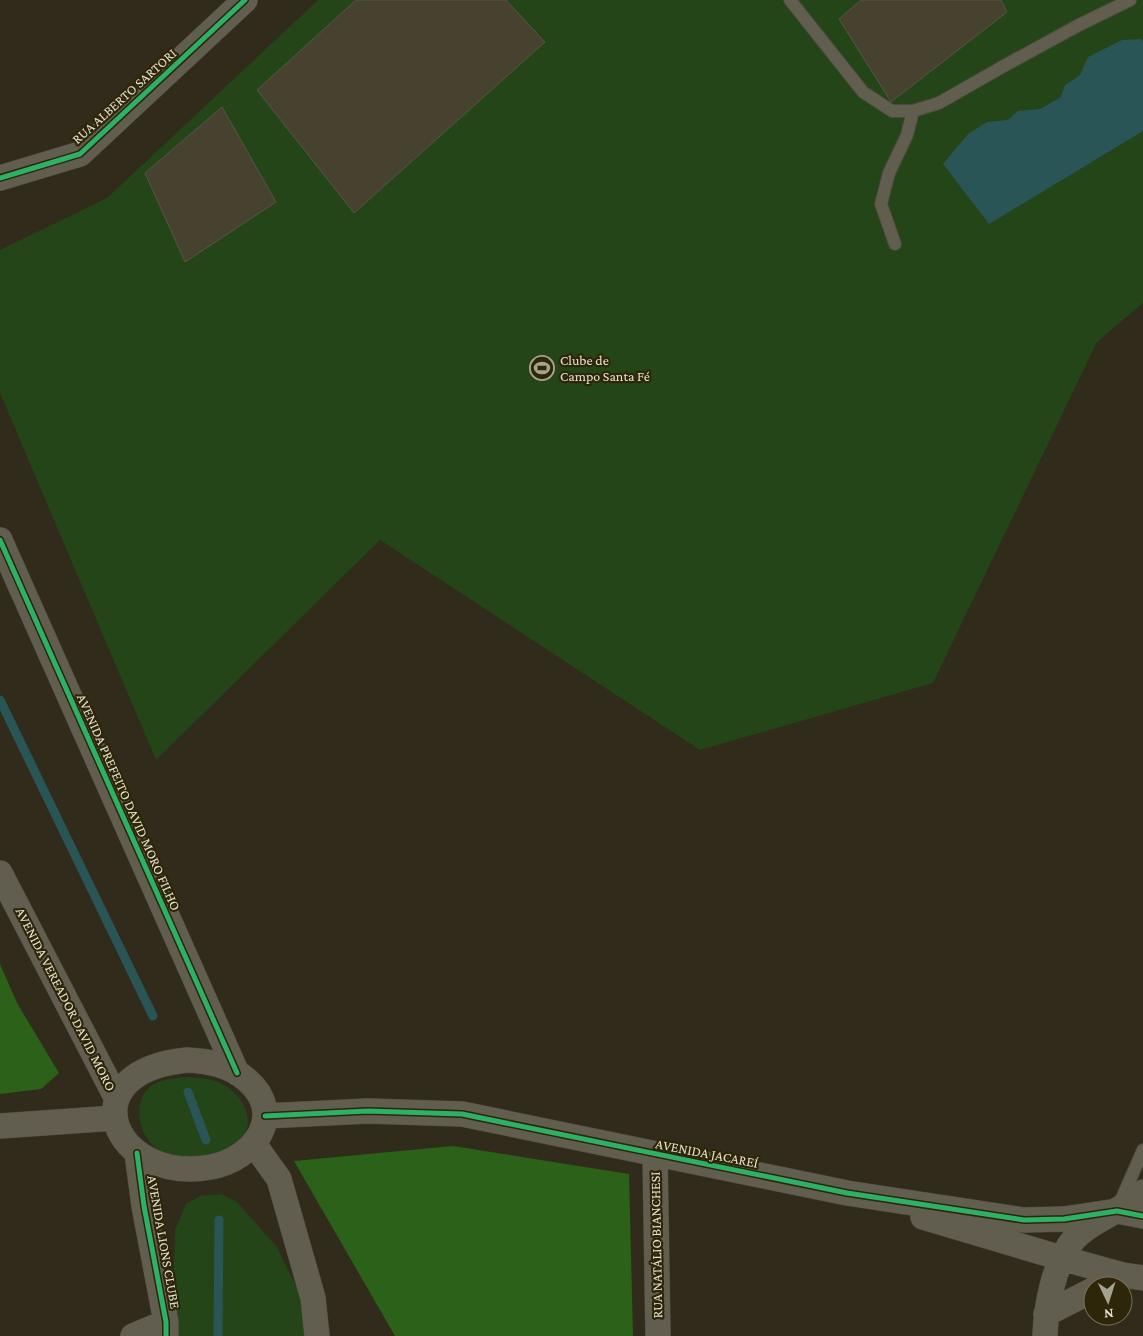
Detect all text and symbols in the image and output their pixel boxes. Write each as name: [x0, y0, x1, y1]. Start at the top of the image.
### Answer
street label: RUA ALBERTO SARTORI: [69, 45, 179, 147]
place label: Clube de Campo Santa Fé: [560, 352, 650, 384]
sports icon: Clube de Campo Santa Fé: [529, 355, 555, 381]
street label: AVENIDA PREFEITO DAVID MORO FILHO: [74, 691, 184, 913]
street label: AVENIDA VEREADOR DAVID MORO: [13, 905, 119, 1093]
street label: AVENIDA JACAREÍ: [654, 1135, 760, 1171]
street label: RUA NATÁLIO BIANCHESI: [647, 1171, 665, 1319]
street label: AVENIDA LIONS CLUBE: [144, 1174, 184, 1310]
north arrow: [1083, 1276, 1133, 1326]
text: N: [1103, 1306, 1114, 1322]

